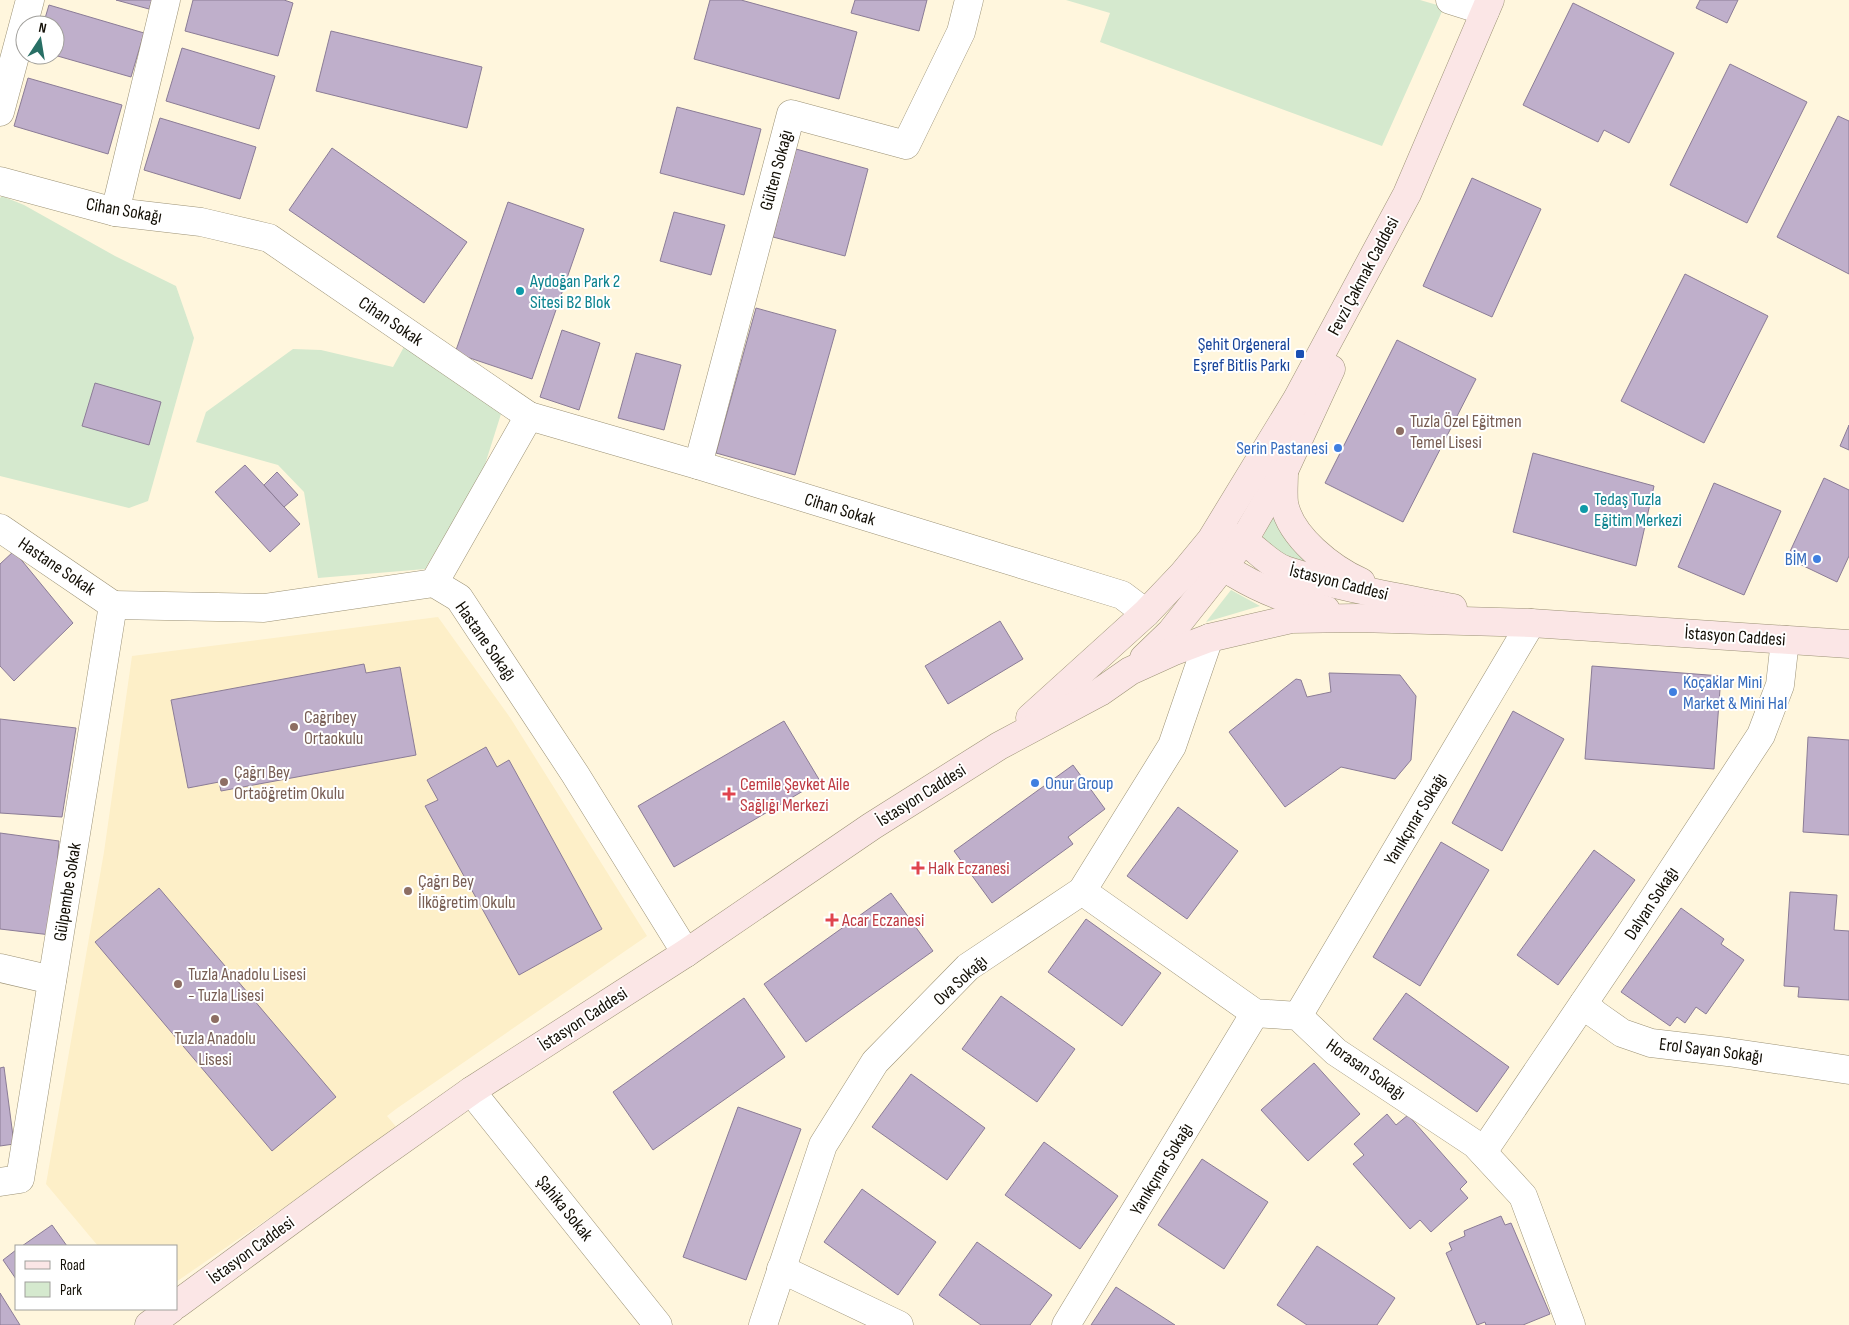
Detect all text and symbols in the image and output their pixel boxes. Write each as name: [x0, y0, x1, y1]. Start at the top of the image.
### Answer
north arrow: [15, 15, 65, 65]
text: N: [37, 19, 48, 37]
street label: Gülten Sokağı: [756, 128, 797, 213]
street label: Cihan Sokağı: [84, 193, 164, 228]
street label: Fevzi Çakmak Caddesi: [1323, 213, 1404, 339]
place label: Aydoğan Park 2 Sitesi B2 Blok: [529, 271, 620, 313]
marker: Aydoğan Park 2 Sitesi B2 Blok: [514, 285, 526, 297]
street label: Cihan Sokak: [355, 292, 427, 351]
place label: Şehit Orgeneral Eşref Bitlis Parkı: [1193, 334, 1290, 376]
marker: Şehit Orgeneral Eşref Bitlis Parkı: [1294, 348, 1306, 360]
place label: Tuzla Özel Eğitmen Temel Lisesi: [1410, 411, 1522, 453]
marker: Tuzla Özel Eğitmen Temel Lisesi: [1394, 425, 1406, 437]
place label: Serin Pastanesi: [1236, 438, 1328, 459]
marker: Serin Pastanesi: [1332, 442, 1344, 454]
street label: Cihan Sokak: [802, 489, 878, 530]
place label: Tedaş Tuzla Eğitim Merkezi: [1594, 489, 1682, 531]
marker: Tedaş Tuzla Eğitim Merkezi: [1578, 503, 1590, 515]
street label: Hastane Sokak: [14, 533, 99, 600]
place label: BİM: [1785, 549, 1807, 570]
marker: BİM: [1811, 553, 1823, 565]
street label: İstasyon Caddesi: [1287, 560, 1390, 605]
street label: Hastane Sokağı: [451, 598, 521, 685]
street label: İstasyon Caddesi: [1684, 622, 1786, 650]
place label: Koçaklar Mini Market & Mini Hal: [1683, 672, 1787, 714]
marker: Koçaklar Mini Market & Mini Hal: [1667, 686, 1679, 698]
place label: Cağrıbey Ortaokulu: [304, 707, 363, 749]
marker: Cağrıbey Ortaokulu: [288, 721, 300, 733]
street label: İstasyon Caddesi: [873, 760, 970, 831]
place label: Çağrı Bey Ortaöğretim Okulu: [234, 762, 345, 804]
street label: Yanıkçınar Sokağı: [1380, 769, 1451, 869]
place label: Onur Group: [1045, 773, 1113, 794]
place label: Cemile Şevket Aile Sağlığı Merkezi: [740, 774, 850, 816]
marker: Çağrı Bey Ortaöğretim Okulu: [218, 776, 230, 788]
marker: Onur Group: [1029, 777, 1041, 789]
marker: Cemile Şevket Aile Sağlığı Merkezi: [722, 787, 736, 801]
street label: Gülpembe Sokak: [49, 841, 86, 943]
place label: Halk Eczanesi: [928, 858, 1010, 879]
marker: Halk Eczanesi: [912, 862, 924, 874]
street label: Dalyan Sokağı: [1620, 863, 1683, 944]
place label: Çağrı Bey İlköğretim Okulu: [418, 871, 516, 913]
marker: Çağrı Bey İlköğretim Okulu: [402, 885, 414, 897]
place label: Acar Eczanesi: [841, 910, 924, 931]
marker: Acar Eczanesi: [826, 914, 838, 926]
street label: Ova Sokağı: [929, 951, 991, 1010]
place label: Tuzla Anadolu Lisesi - Tuzla Lisesi: [188, 964, 306, 1006]
marker: Tuzla Anadolu Lisesi - Tuzla Lisesi: [172, 978, 184, 990]
street label: İstasyon Caddesi: [535, 983, 631, 1056]
marker: Tuzla Anadolu Lisesi: [209, 1013, 221, 1025]
place label: Tuzla Anadolu Lisesi: [174, 1028, 256, 1070]
street label: Horasan Sokağı: [1322, 1034, 1409, 1104]
street label: Erol Sayan Sokağı: [1658, 1034, 1764, 1067]
street label: Yanıkçınar Sokağı: [1126, 1119, 1197, 1219]
street label: Şahika Sokak: [532, 1171, 597, 1245]
street label: İstasyon Caddesi: [204, 1212, 298, 1289]
legend: [15, 1245, 178, 1310]
text: Road: [60, 1256, 85, 1275]
text: Park: [60, 1281, 82, 1300]

